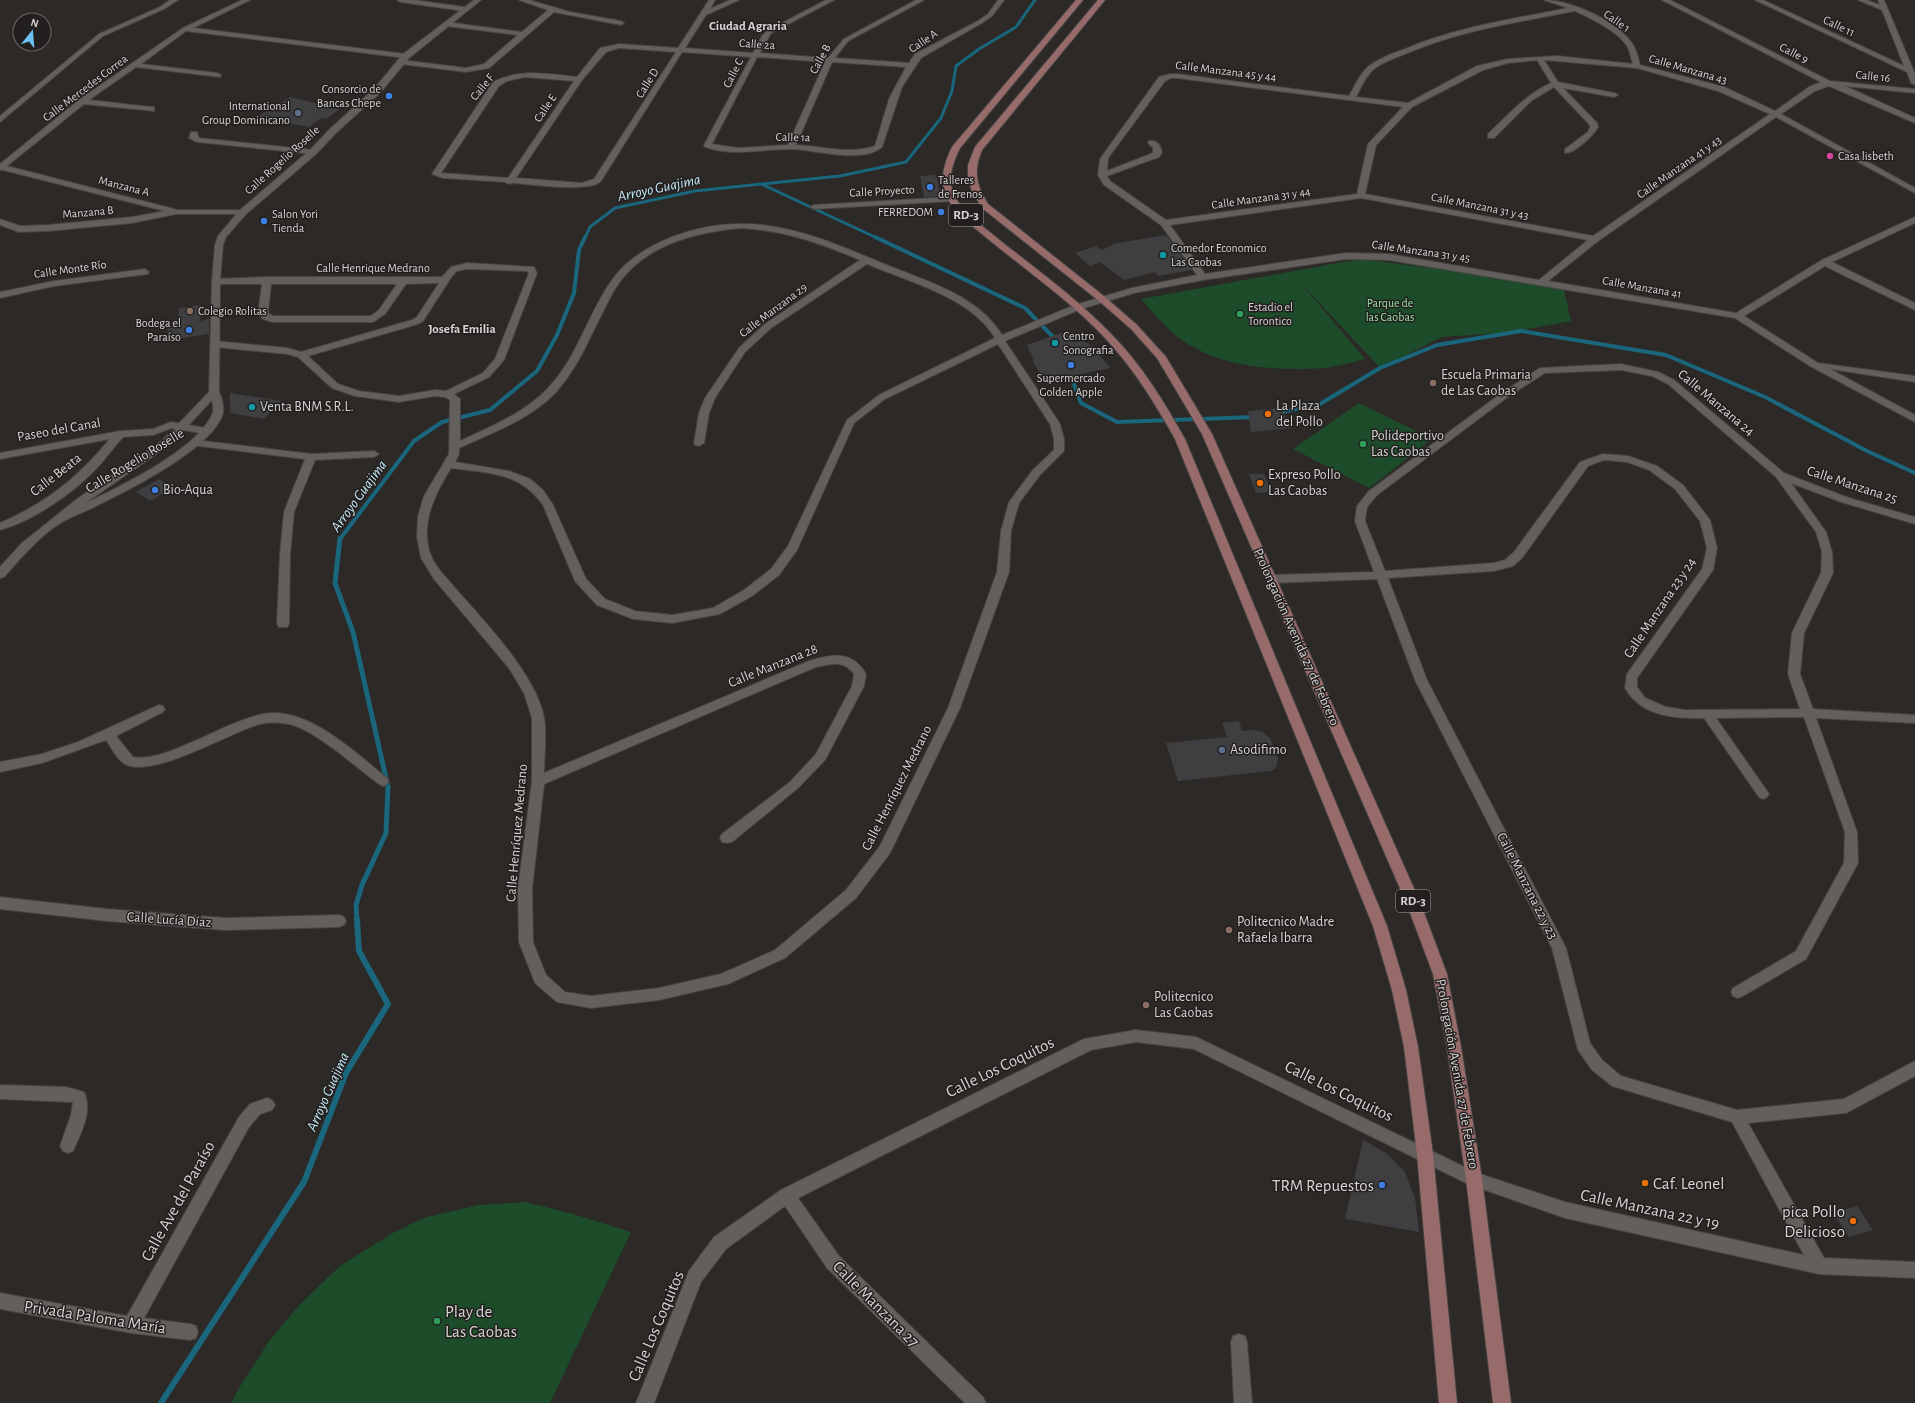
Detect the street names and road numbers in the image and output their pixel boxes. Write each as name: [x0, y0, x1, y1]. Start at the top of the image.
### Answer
street label: Calle 1: [1602, 8, 1632, 34]
street label: Calle 11: [1821, 13, 1857, 39]
street label: Calle A: [906, 27, 940, 55]
street label: Calle 2a: [739, 37, 776, 51]
street label: Calle 9: [1778, 41, 1811, 66]
street label: Calle B: [807, 42, 833, 76]
street label: Calle Mercedes Correa: [40, 52, 130, 124]
street label: Calle Manzana 43: [1647, 52, 1729, 86]
street label: Calle C: [721, 56, 745, 90]
street label: Calle Manzana 45 y 44: [1175, 59, 1277, 84]
street label: Calle D: [633, 66, 661, 100]
street label: Calle 16: [1855, 68, 1891, 84]
street label: Calle F: [468, 71, 497, 103]
street label: Calle E: [531, 92, 559, 124]
street label: Calle Rogelio Roselle: [242, 123, 322, 197]
street label: Calle 1a: [775, 131, 811, 143]
street label: Calle Manzana 41 y 43: [1635, 133, 1724, 201]
street label: Manzana A: [97, 174, 151, 198]
street label: Calle Proyecto: [849, 183, 915, 200]
street label: Calle Manzana 31 y 44: [1211, 185, 1312, 212]
street label: Calle Manzana 31 y 43: [1430, 191, 1530, 222]
street label: Manzana B: [62, 204, 114, 220]
road number: RD-3: [949, 204, 983, 226]
street label: Calle Manzana 31 y 45: [1371, 238, 1471, 265]
street label: Calle Monte Río: [33, 258, 107, 280]
street label: Calle Henrique Medrano: [316, 262, 430, 274]
street label: Calle Manzana 41: [1601, 274, 1683, 300]
street label: Calle Manzana 29: [737, 281, 809, 339]
street label: Calle Manzana 24: [1675, 367, 1757, 439]
street label: Paseo del Canal: [16, 416, 102, 444]
street label: Calle Rogelio Roselle: [83, 426, 187, 496]
street label: Calle Beata: [28, 450, 85, 499]
street label: Calle Manzana 25: [1805, 464, 1899, 506]
street label: Prolongación Avenida 27 de Febrero: [1250, 546, 1342, 728]
street label: Calle Manzana 23 y 24: [1621, 555, 1699, 661]
street label: Calle Manzana 28: [726, 642, 820, 690]
street label: Calle Henríquez Medrano: [859, 723, 935, 853]
street label: Calle Henríquez Medrano: [504, 763, 530, 902]
street label: Calle Manzana 22 y 23: [1494, 830, 1560, 942]
road number: RD-3: [1396, 890, 1430, 912]
street label: Calle Lucía Díaz: [126, 910, 212, 930]
street label: Prolongación Avenida 27 de Febrero: [1433, 978, 1481, 1170]
street label: Calle Los Coquitos: [943, 1033, 1057, 1101]
street label: Calle Los Coquitos: [1282, 1057, 1396, 1125]
street label: Calle Ave del Paraíso: [138, 1138, 218, 1264]
street label: Calle Manzana 22 y 19: [1579, 1186, 1721, 1233]
street label: Calle Manzana 27: [830, 1258, 922, 1350]
street label: Calle Los Coquitos: [625, 1268, 687, 1384]
street label: Privada Paloma María: [23, 1297, 167, 1337]

